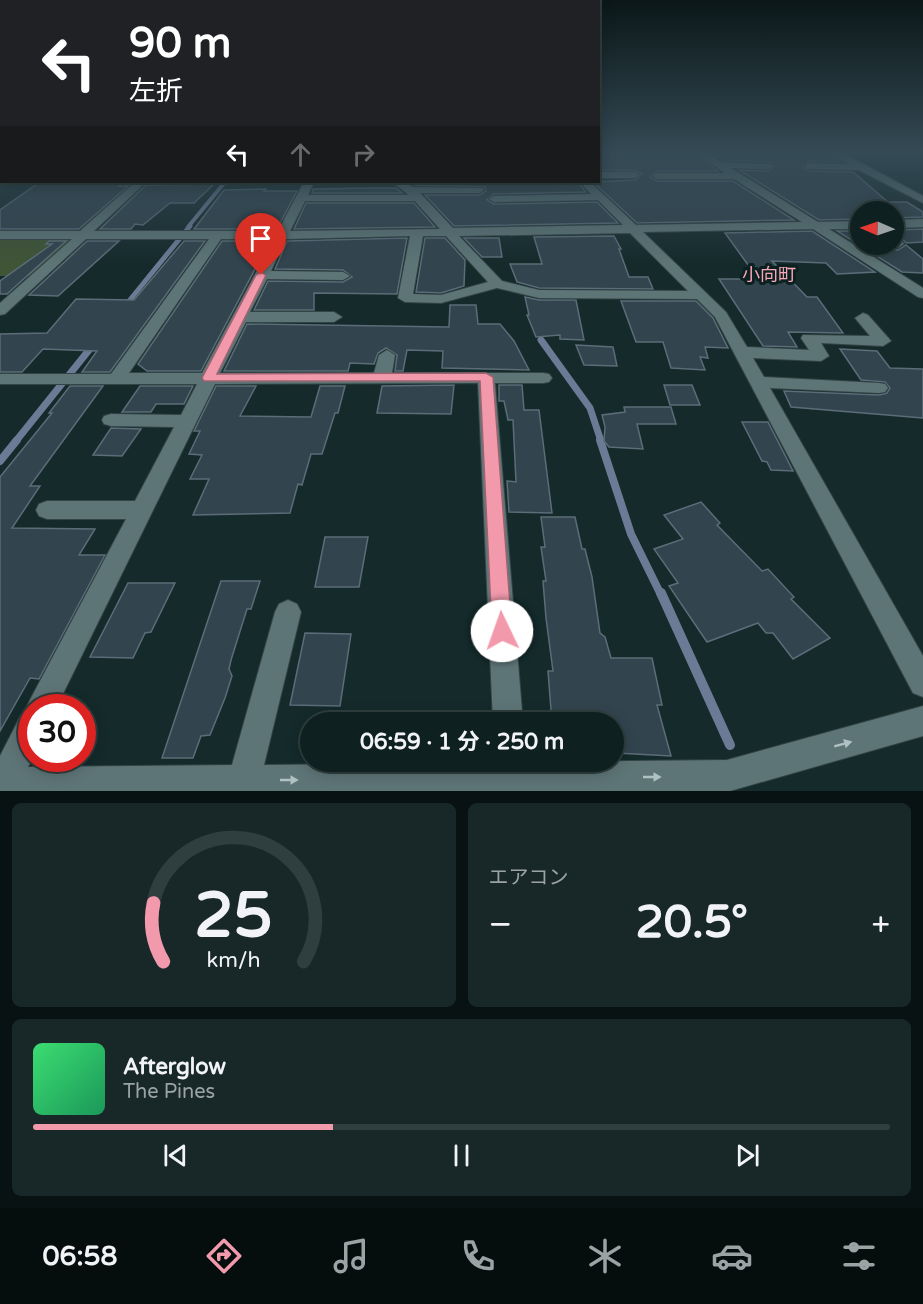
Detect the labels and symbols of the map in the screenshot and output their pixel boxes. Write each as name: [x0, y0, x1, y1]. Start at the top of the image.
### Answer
north arrow: [850, 201, 904, 255]
pin: [235, 213, 286, 275]
district label: 小向町: [742, 264, 796, 286]
position arrow: [470, 599, 534, 663]
speed limit sign: 30: [18, 694, 96, 772]
one-way arrow: [834, 739, 852, 748]
one-way arrow: [643, 772, 662, 782]
one-way arrow: [280, 775, 299, 785]

